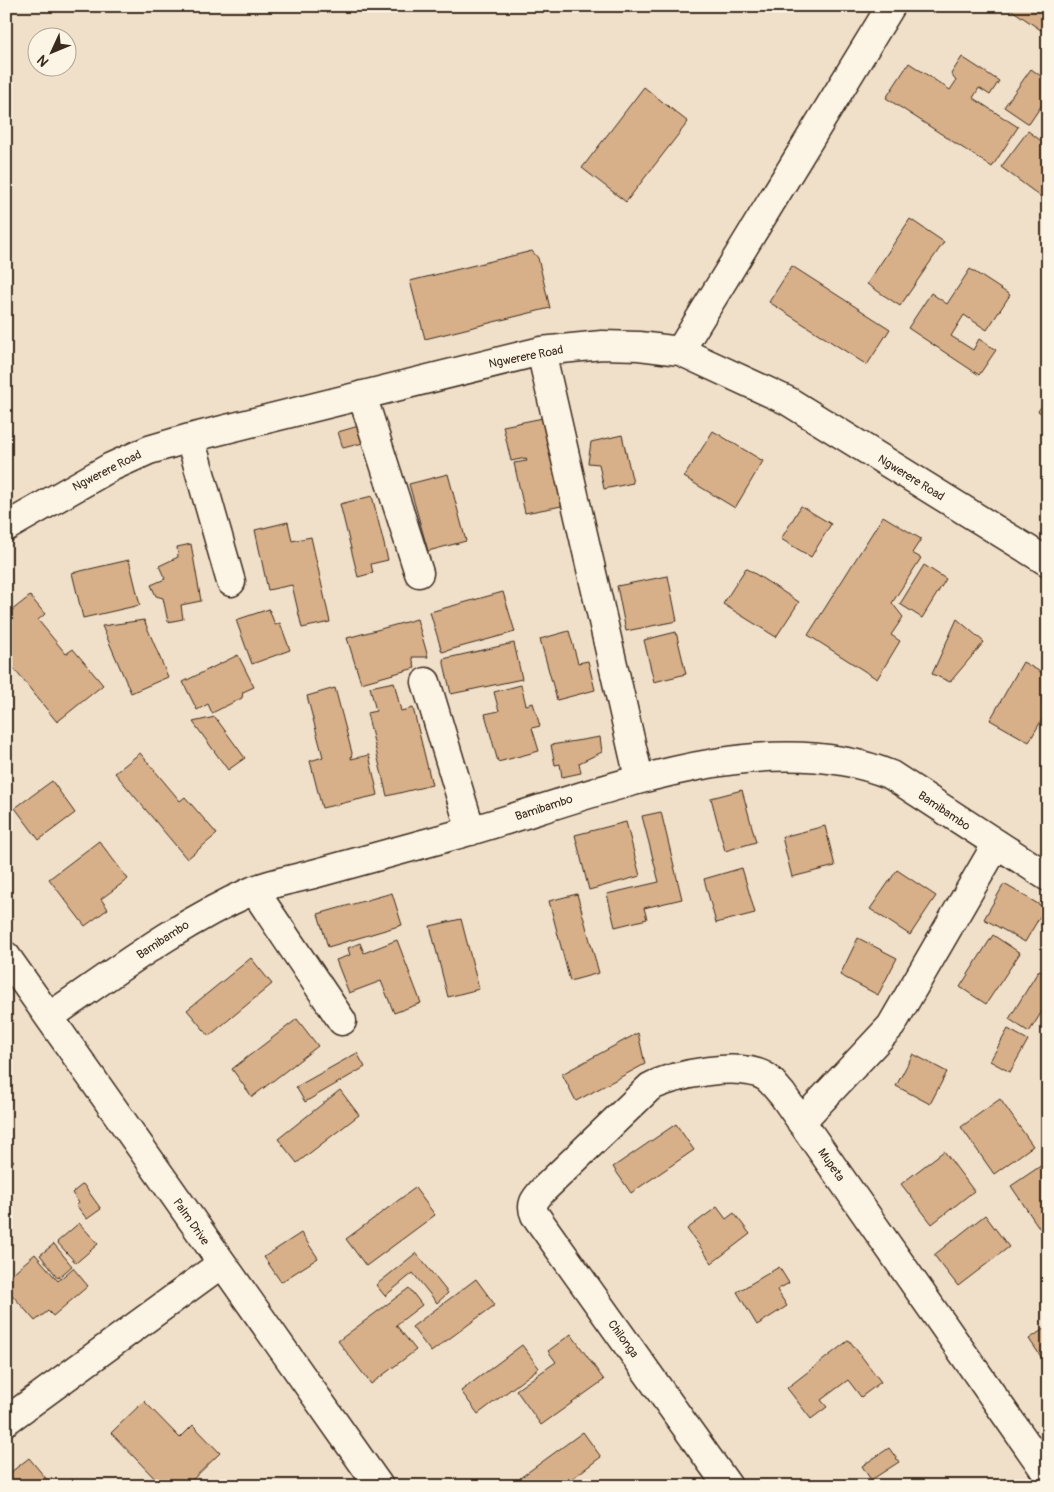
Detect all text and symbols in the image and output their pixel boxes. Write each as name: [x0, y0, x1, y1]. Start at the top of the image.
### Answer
north arrow: [28, 28, 78, 78]
text: N: [34, 51, 52, 70]
street label: Ngwerere Road: [487, 342, 565, 372]
street label: Ngwerere Road: [70, 447, 144, 495]
street label: Ngwerere Road: [875, 452, 947, 504]
street label: Bamibambo: [915, 788, 973, 834]
street label: Bamibambo: [513, 791, 575, 824]
street label: Bamibambo: [134, 917, 193, 963]
street label: Mupeta: [814, 1146, 848, 1185]
street label: Palm Drive: [170, 1196, 213, 1248]
street label: Chilonga: [604, 1317, 642, 1361]

